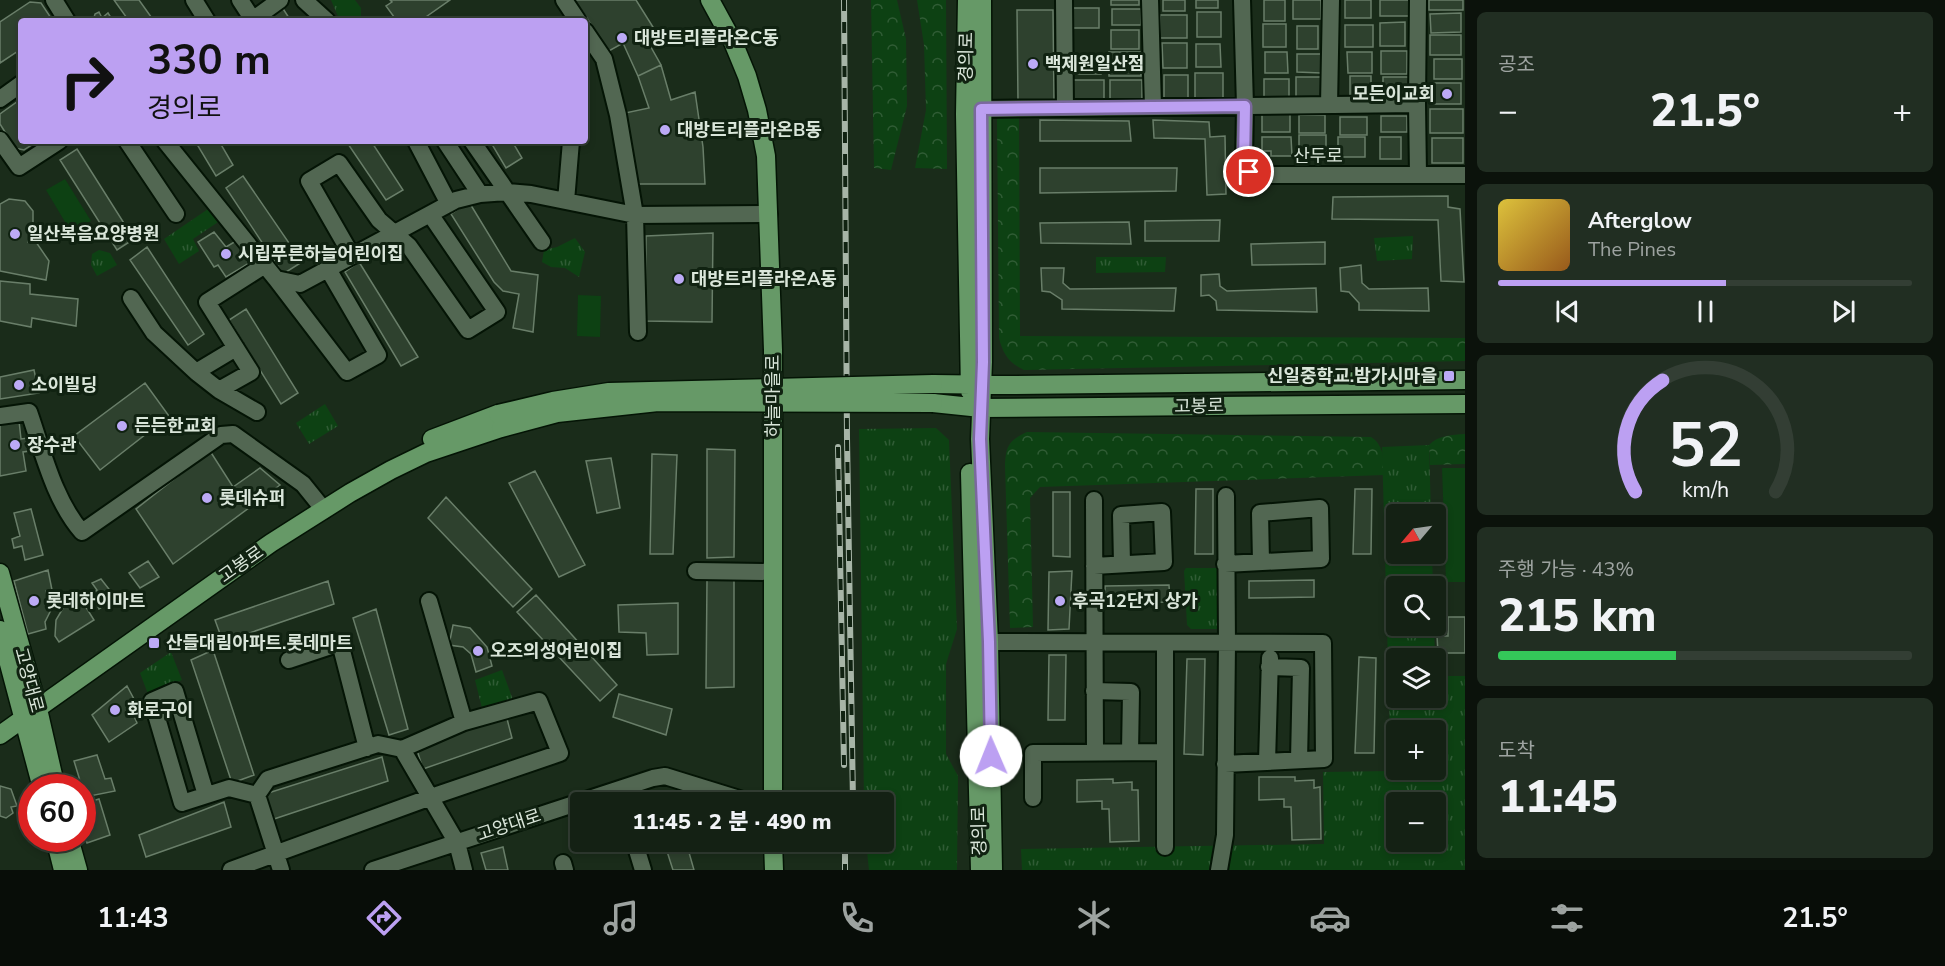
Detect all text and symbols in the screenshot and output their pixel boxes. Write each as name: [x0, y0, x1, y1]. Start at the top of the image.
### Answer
place label: 대방트리플라온C동: [634, 26, 779, 50]
marker: 대방트리플라온C동: [615, 31, 629, 45]
text: 330 m: [147, 32, 271, 89]
street label: 경의로: [954, 32, 978, 82]
icon: right: [48, 42, 126, 120]
text: 공조: [1498, 51, 1535, 78]
place label: 백제원일산점: [1045, 52, 1144, 76]
marker: 백제원일산점: [1026, 57, 1040, 71]
text: 21.5°: [1650, 81, 1760, 142]
place label: 모든이교회: [1352, 82, 1435, 106]
marker: 모든이교회: [1440, 87, 1454, 101]
text: −: [1498, 89, 1518, 134]
text: +: [1892, 89, 1912, 134]
text: 경의로: [147, 90, 222, 127]
place label: 대방트리플라온B동: [677, 118, 822, 142]
marker: 대방트리플라온B동: [658, 123, 672, 137]
street label: 산두로: [1293, 144, 1343, 168]
pin: [1223, 146, 1274, 197]
icon: arrive: [1232, 155, 1265, 188]
text: Afterglow: [1588, 206, 1692, 236]
place label: 일산복음요양병원: [27, 222, 159, 246]
marker: 일산복음요양병원: [8, 227, 22, 241]
text: The Pines: [1588, 236, 1676, 263]
place label: 시립푸른하늘어린이집: [238, 242, 404, 266]
marker: 시립푸른하늘어린이집: [219, 247, 233, 261]
place label: 대방트리플라온A동: [691, 267, 837, 291]
marker: 대방트리플라온A동: [672, 272, 686, 286]
icon: previous: [1551, 295, 1584, 328]
icon: pause: [1689, 295, 1722, 328]
icon: next: [1827, 295, 1860, 328]
street label: 하늘마을로: [761, 355, 785, 437]
place label: 신일중학교.밤가시마을: [1267, 364, 1437, 388]
marker: 신일중학교.밤가시마을: [1442, 369, 1456, 383]
place label: 소이빌딩: [31, 373, 97, 397]
marker: 소이빌딩: [12, 378, 26, 392]
street label: 고봉로: [1174, 394, 1224, 418]
text: 52: [1668, 403, 1742, 488]
place label: 든든한교회: [134, 414, 217, 438]
marker: 든든한교회: [115, 419, 129, 433]
place label: 장수관: [27, 433, 77, 457]
marker: 장수관: [8, 438, 22, 452]
text: km/h: [1681, 475, 1729, 505]
place label: 롯데슈퍼: [219, 486, 285, 510]
marker: 롯데슈퍼: [200, 491, 214, 505]
north arrow: [1386, 504, 1446, 564]
map controls: [1386, 504, 1446, 852]
street label: 고봉로: [214, 540, 268, 588]
text: 주행 가능 · 43%: [1498, 556, 1634, 583]
button: search: [1386, 576, 1446, 636]
text: 215 km: [1498, 586, 1657, 647]
place label: 롯데하이마트: [46, 589, 145, 613]
place label: 후곡12단지 상가: [1072, 589, 1198, 613]
marker: 롯데하이마트: [27, 594, 41, 608]
marker: 후곡12단지 상가: [1053, 594, 1067, 608]
place label: 산들대림아파트.롯데마트: [166, 631, 353, 655]
marker: 산들대림아파트.롯데마트: [147, 636, 161, 650]
place label: 오즈의성어린이집: [490, 639, 622, 663]
marker: 오즈의성어린이집: [471, 644, 485, 658]
street label: 고양대로: [9, 645, 49, 715]
button: layers: [1386, 648, 1446, 708]
place label: 화로구이: [127, 698, 193, 722]
marker: 화로구이: [108, 703, 122, 717]
button: +: [1386, 720, 1446, 780]
position arrow: [959, 724, 1023, 788]
text: 도착: [1498, 737, 1535, 764]
text: 11:45: [1498, 767, 1618, 828]
speed limit sign: 60: [18, 774, 96, 852]
button: −: [1386, 792, 1446, 852]
street label: 고양대로: [474, 803, 544, 847]
street label: 경의로: [967, 806, 991, 856]
text: 11:45 · 2 분 · 490 m: [632, 807, 832, 837]
icon: directions: [363, 897, 405, 939]
icon: music: [600, 897, 642, 939]
icon: phone: [836, 897, 878, 939]
icon: climate: [1073, 897, 1115, 939]
icon: car: [1309, 897, 1351, 939]
icon: filters: [1546, 897, 1588, 939]
text: 11:43: [97, 900, 169, 937]
text: 21.5°: [1782, 900, 1848, 937]

